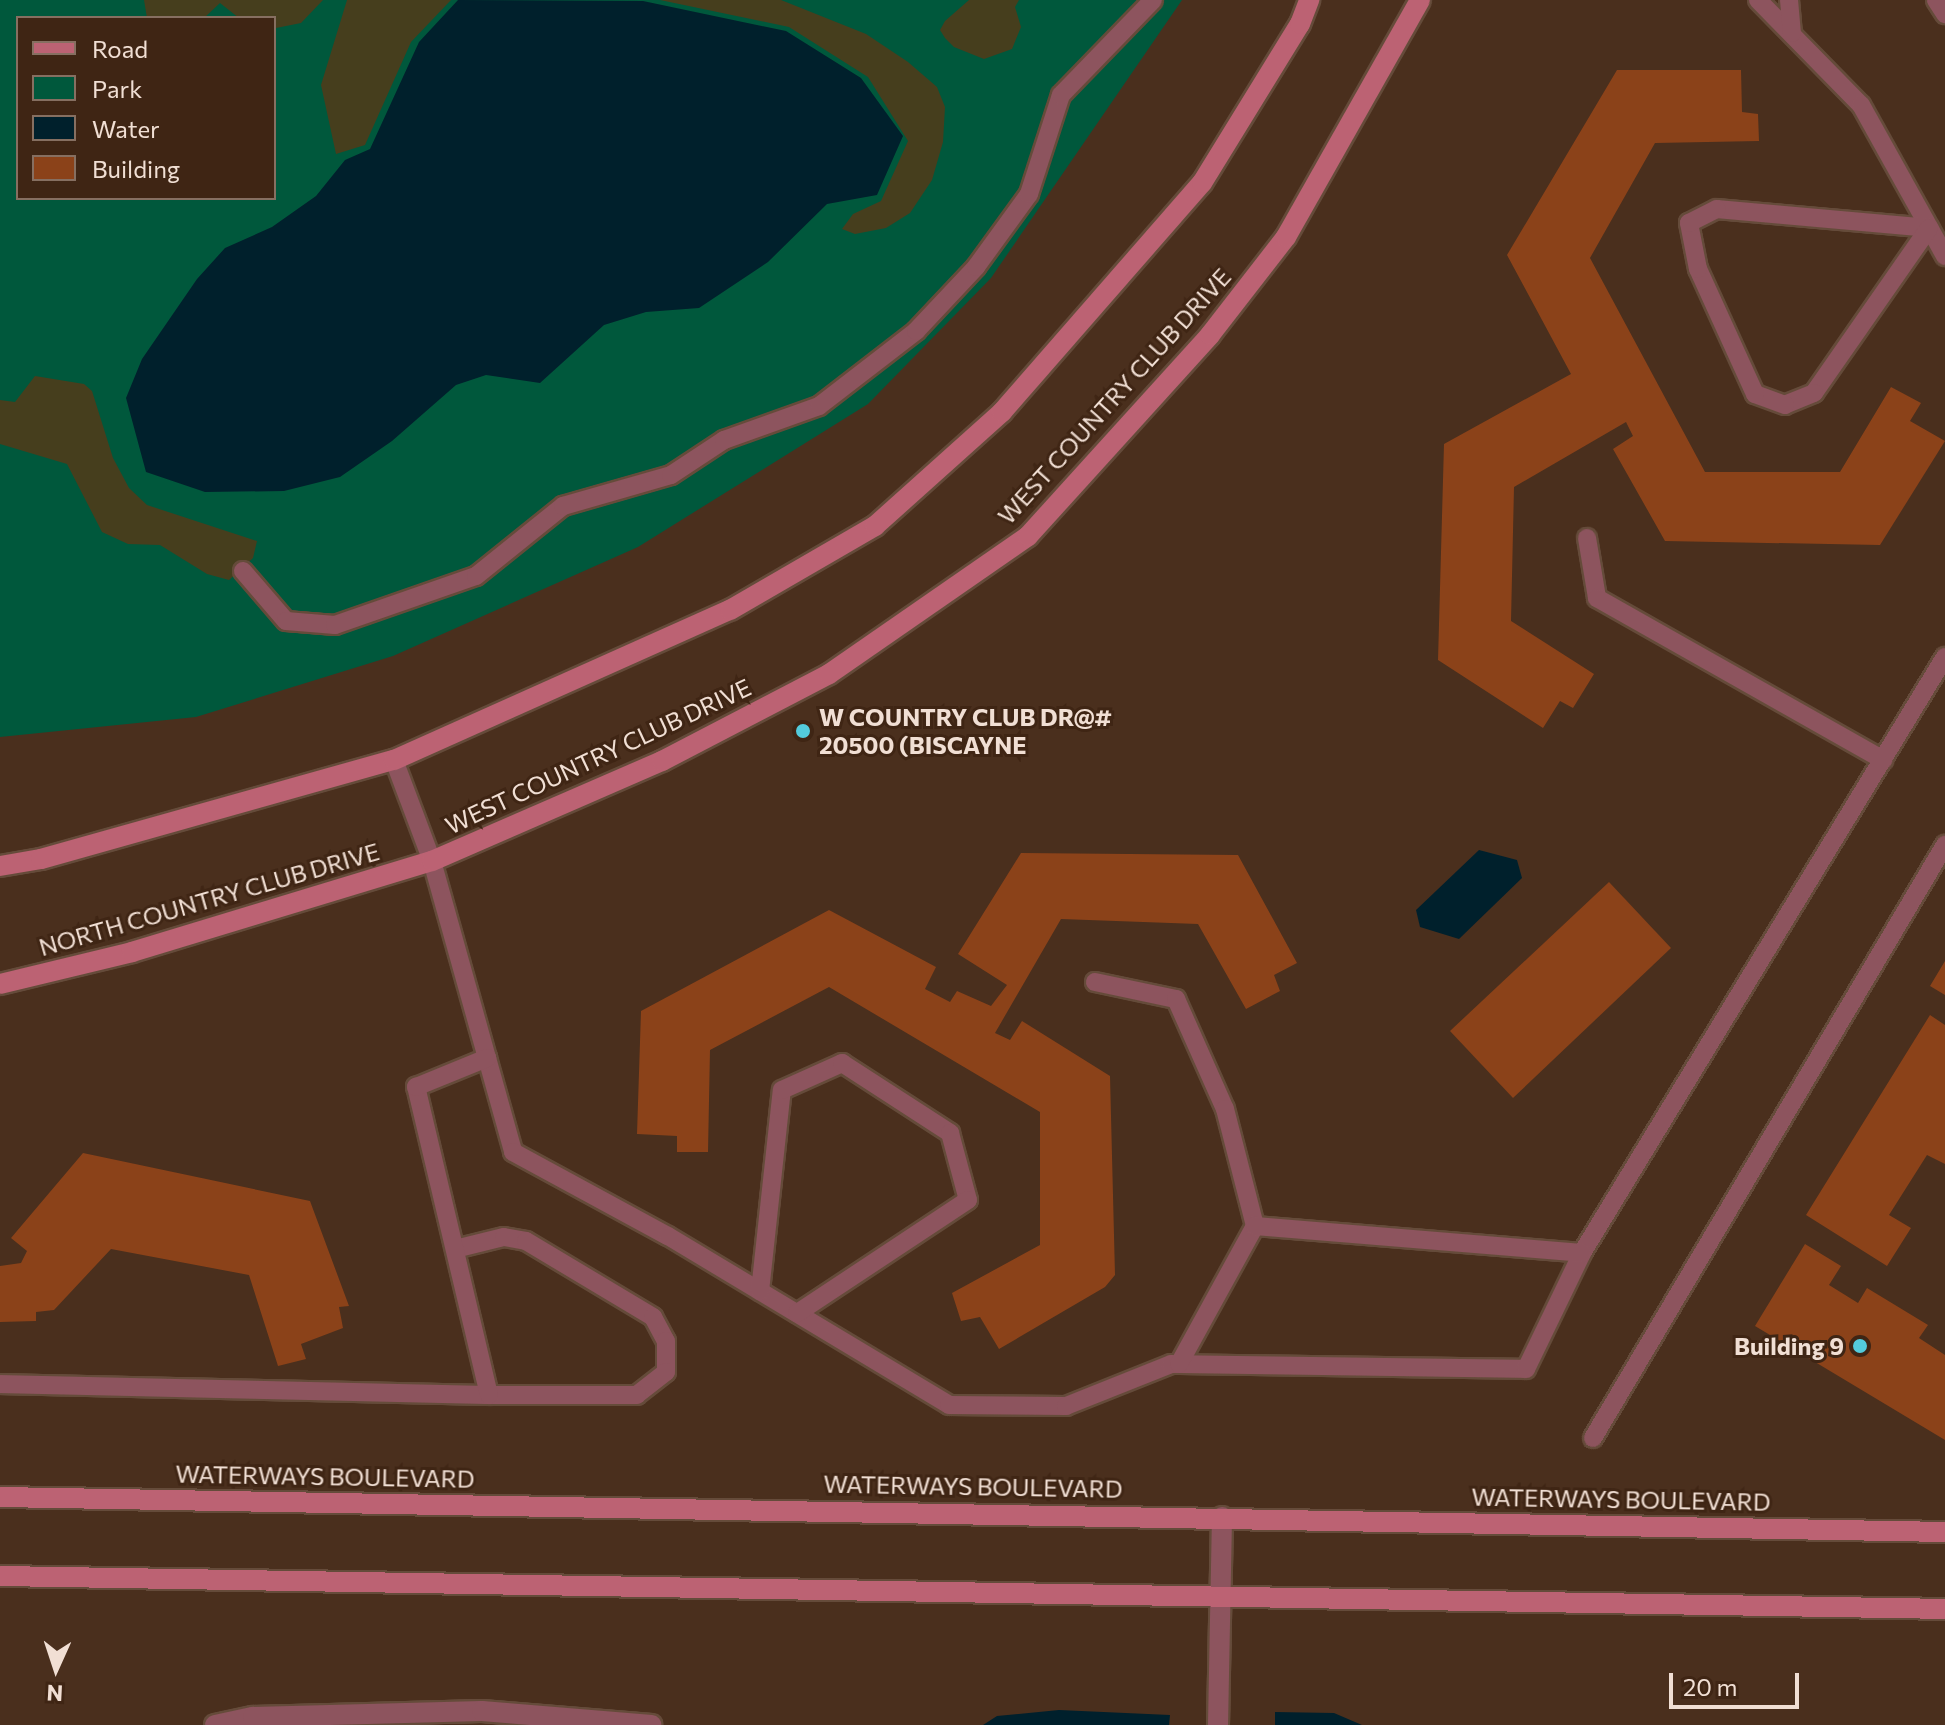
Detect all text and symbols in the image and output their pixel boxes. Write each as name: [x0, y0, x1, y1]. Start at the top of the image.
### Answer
legend: [16, 16, 276, 200]
text: Road: [92, 34, 148, 63]
text: Park: [92, 74, 142, 103]
text: Water: [92, 114, 160, 143]
text: Building: [92, 154, 180, 183]
street label: WEST COUNTRY CLUB DRIVE: [992, 262, 1236, 530]
street label: WEST COUNTRY CLUB DRIVE: [441, 672, 755, 840]
place label: W COUNTRY CLUB DR@# 20500 (BISCAYNE: [819, 703, 1112, 759]
marker: W COUNTRY CLUB DR@# 20500 (BISCAYNE: [794, 722, 812, 740]
street label: NORTH COUNTRY CLUB DRIVE: [35, 837, 383, 961]
place label: Building 9: [1734, 1332, 1844, 1360]
marker: Building 9: [1851, 1337, 1869, 1355]
street label: WATERWAYS BOULEVARD: [175, 1459, 475, 1493]
street label: WATERWAYS BOULEVARD: [823, 1469, 1123, 1503]
street label: WATERWAYS BOULEVARD: [1471, 1482, 1771, 1516]
north arrow: [16, 1629, 96, 1709]
scale bar: [1673, 1657, 1803, 1707]
text: 20 m: [1683, 1672, 1737, 1701]
text: N: [46, 1680, 64, 1707]

